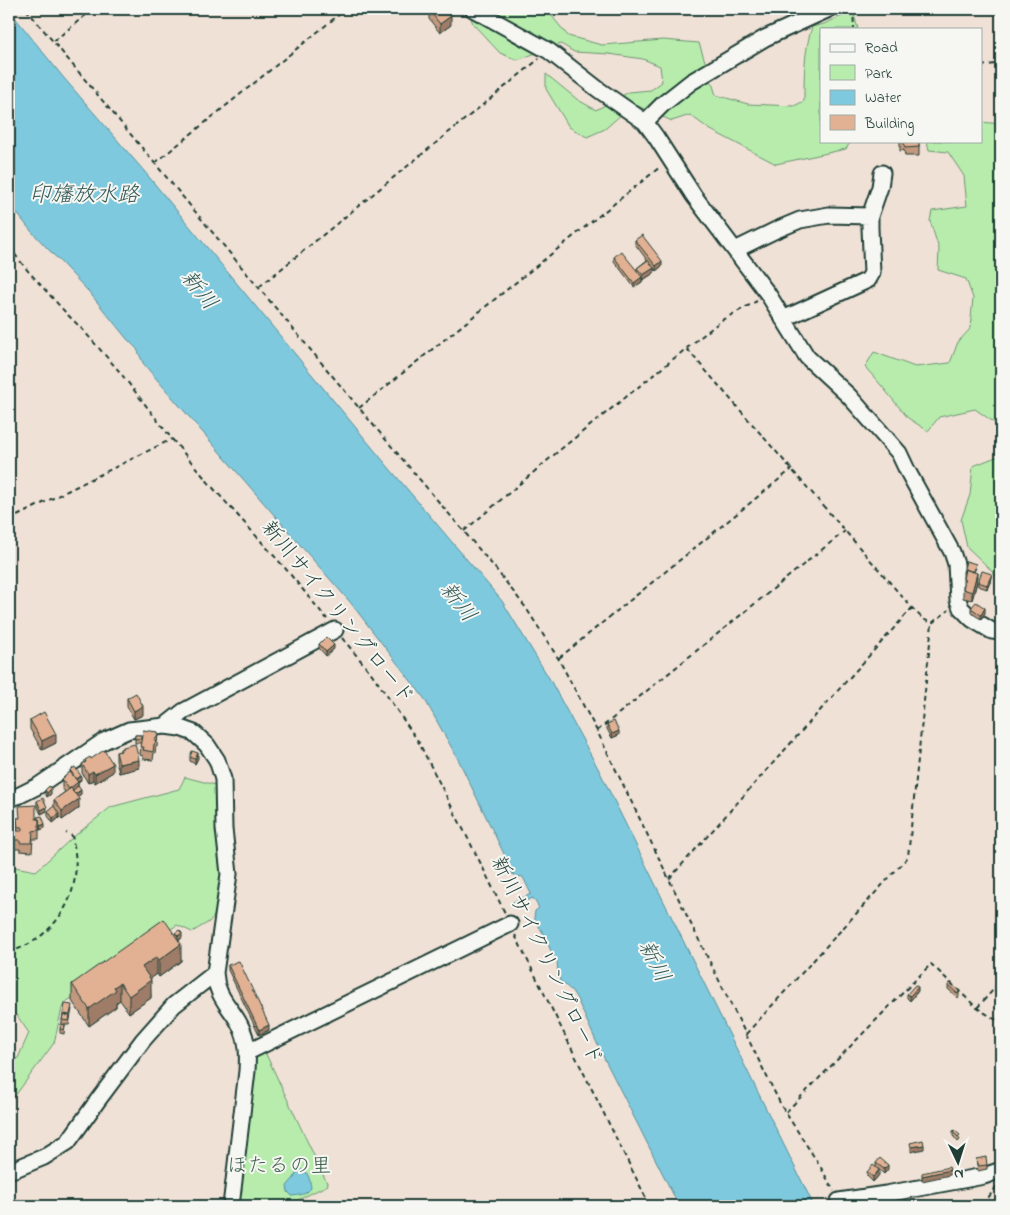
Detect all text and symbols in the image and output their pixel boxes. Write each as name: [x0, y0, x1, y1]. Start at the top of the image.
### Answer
legend: [820, 28, 982, 142]
text: Road: [865, 37, 898, 59]
text: Park: [865, 63, 893, 85]
text: Water: [865, 87, 901, 109]
text: Building: [864, 113, 914, 136]
water label: 印旛放水路: [29, 180, 141, 212]
water label: 新川: [172, 264, 224, 318]
street label: 新川サイクリングロード: [253, 515, 421, 711]
water label: 新川: [431, 576, 483, 630]
street label: 新川サイクリングロード: [482, 852, 610, 1070]
water label: 新川: [629, 935, 677, 989]
north arrow: [932, 1138, 982, 1188]
park label: ほたるの里: [227, 1152, 332, 1182]
text: N: [953, 1163, 964, 1184]

